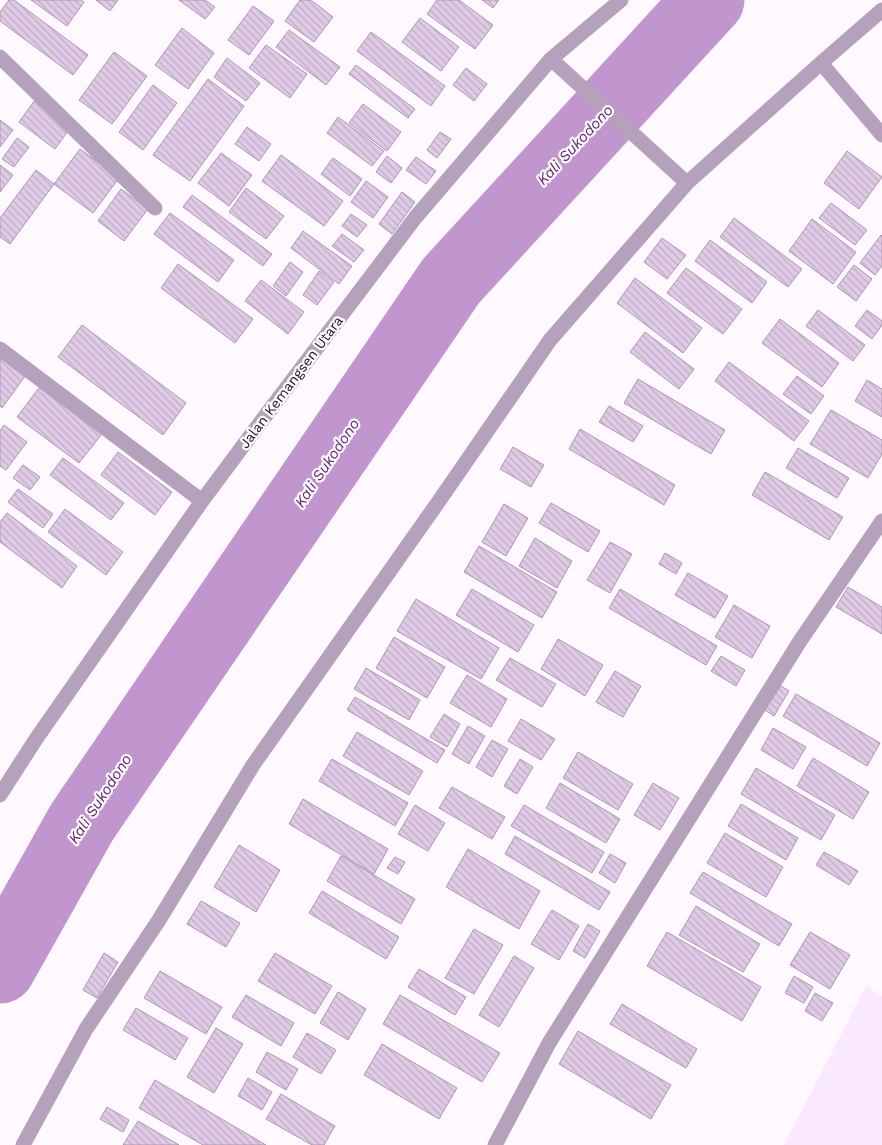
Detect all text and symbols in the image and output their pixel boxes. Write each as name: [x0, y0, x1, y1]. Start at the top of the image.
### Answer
water label: Kali Sukodono: [533, 101, 617, 189]
street label: Jalan Kemangsen Utara: [236, 313, 346, 451]
water label: Kali Sukodono: [291, 415, 363, 511]
water label: Kali Sukodono: [64, 751, 136, 847]

